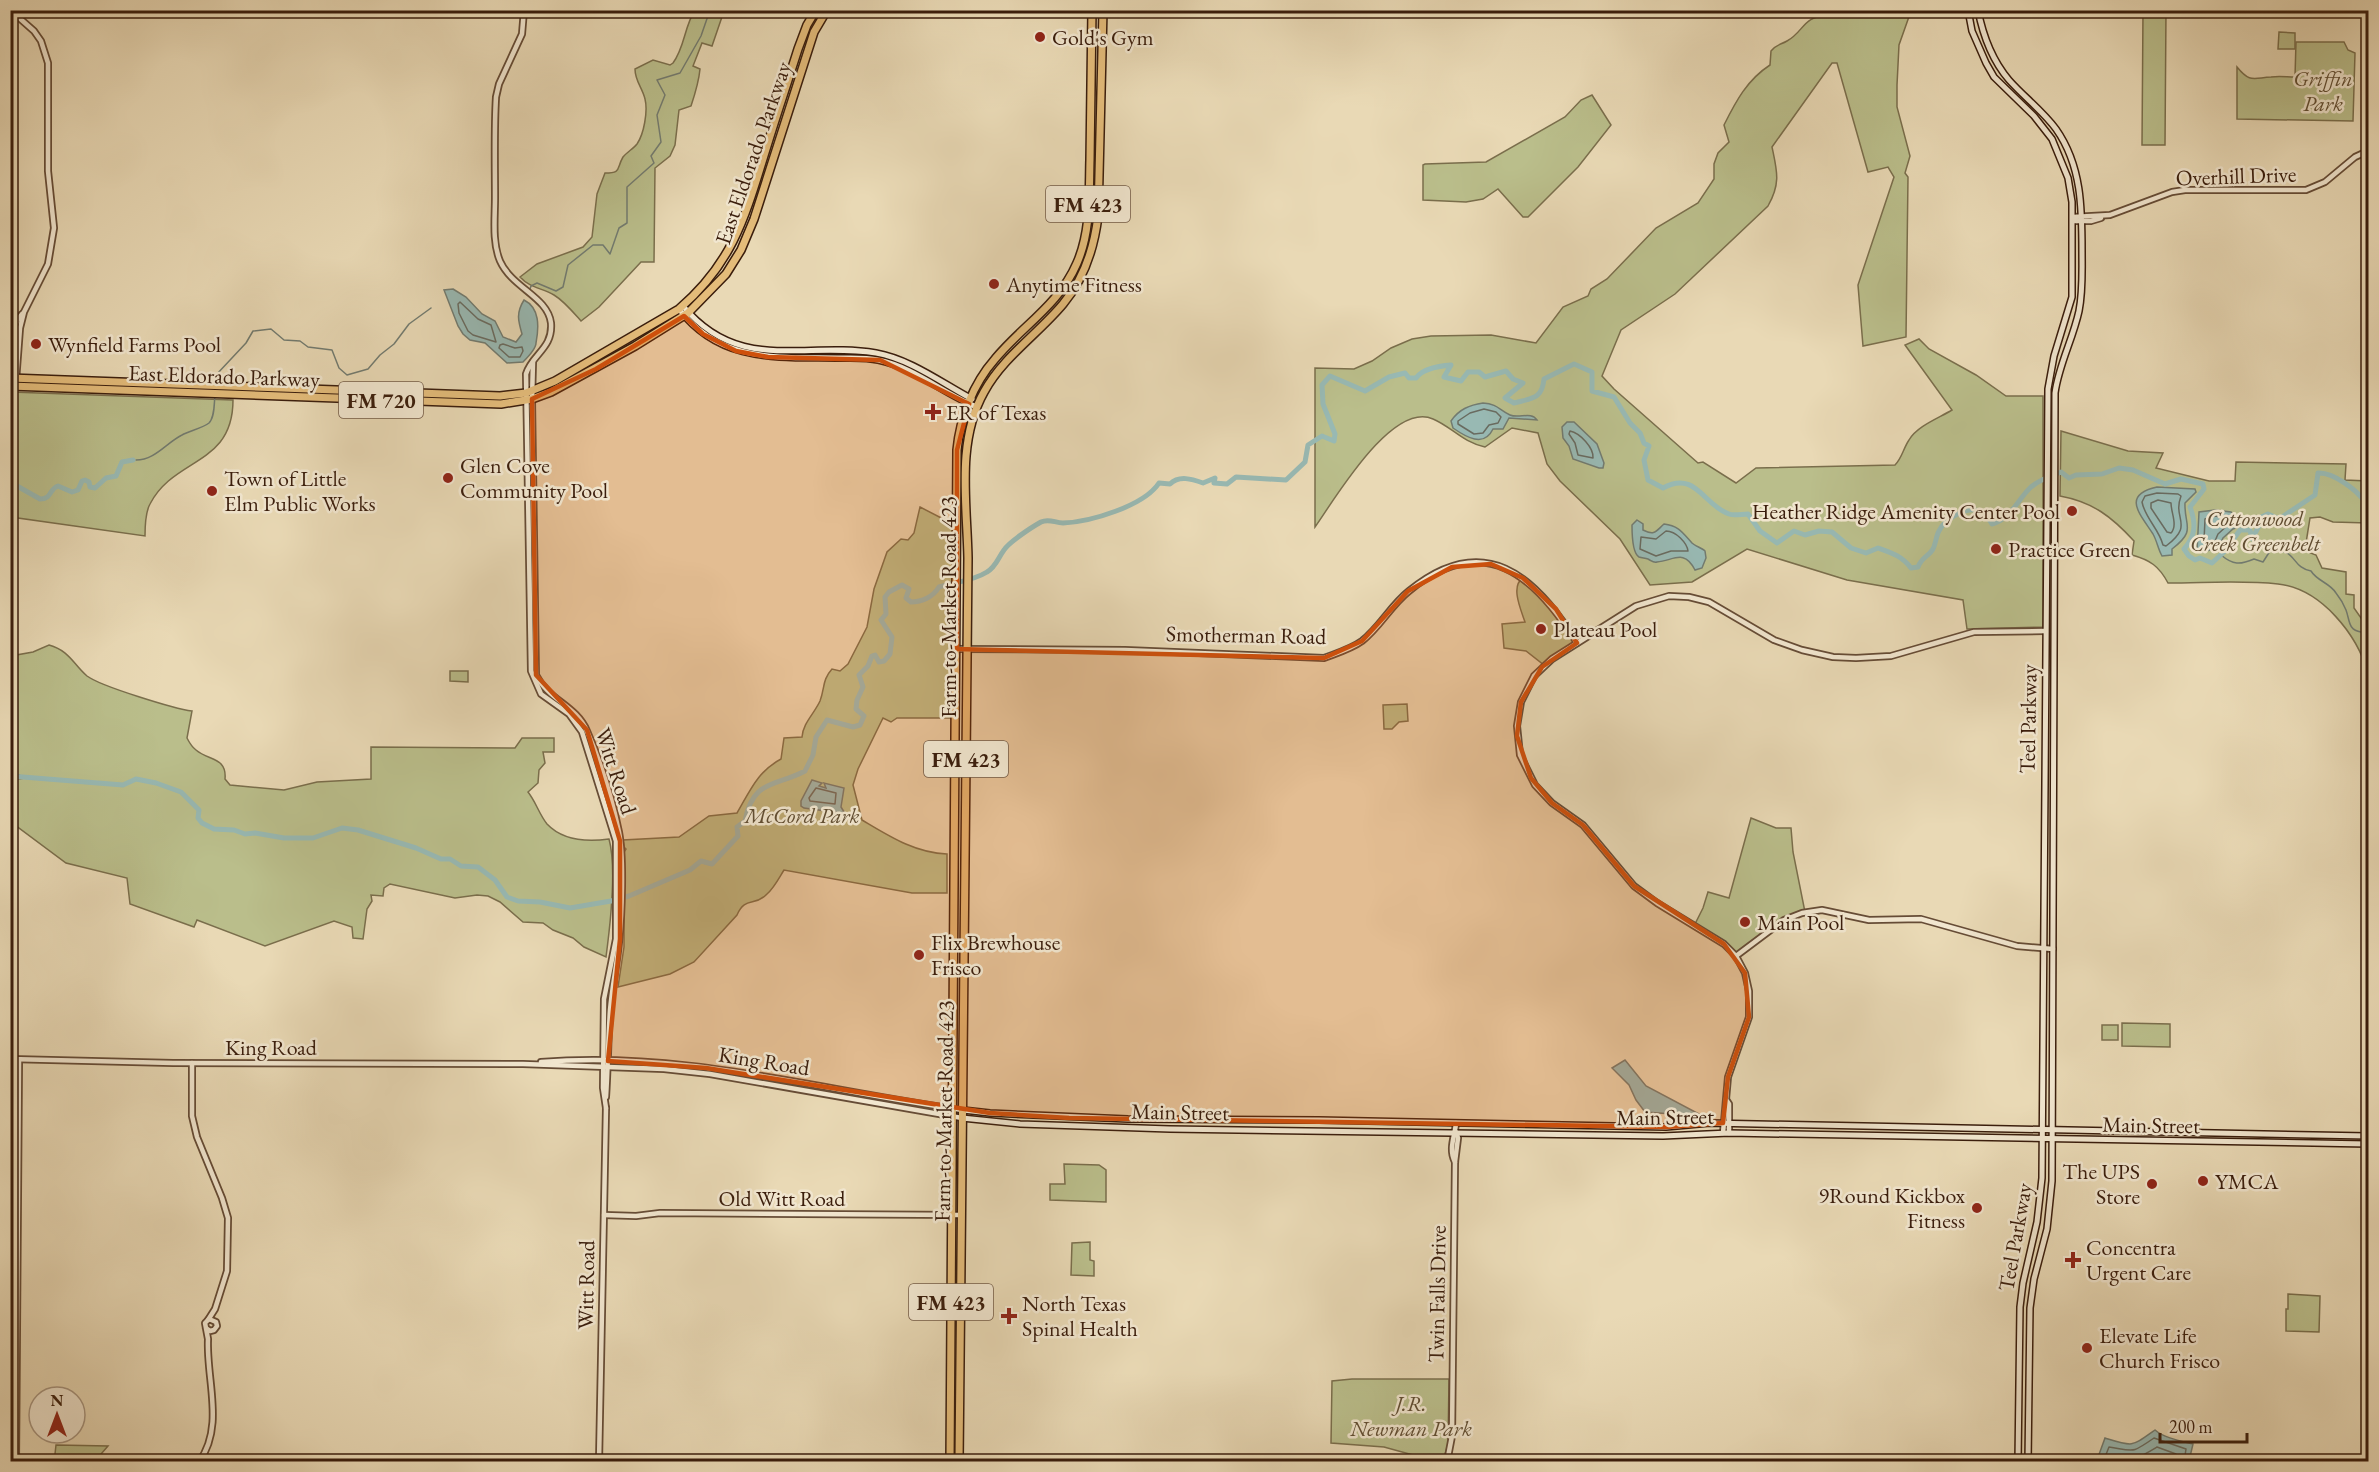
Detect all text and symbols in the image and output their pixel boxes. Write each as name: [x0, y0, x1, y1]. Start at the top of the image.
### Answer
place label: Gold's Gym: [1052, 23, 1154, 52]
marker: Gold's Gym: [1033, 30, 1047, 44]
street label: East Eldorado Parkway: [708, 57, 798, 248]
park label: Griffin Park: [2293, 64, 2353, 118]
street label: Overhill Drive: [2175, 159, 2297, 193]
road number: FM 423: [1046, 186, 1130, 222]
place label: Anytime Fitness: [1005, 270, 1142, 299]
marker: Anytime Fitness: [987, 277, 1001, 291]
place label: Wynfield Farms Pool: [48, 330, 221, 359]
marker: Wynfield Farms Pool: [29, 337, 43, 351]
street label: East Eldorado Parkway: [128, 358, 321, 394]
road number: FM 720: [339, 382, 423, 418]
place label: ER of Texas: [946, 398, 1046, 427]
marker: ER of Texas: [924, 403, 942, 421]
place label: Glen Cove Community Pool: [460, 451, 608, 505]
place label: Town of Little Elm Public Works: [224, 464, 376, 518]
marker: Glen Cove Community Pool: [441, 471, 455, 485]
marker: Town of Little Elm Public Works: [205, 484, 219, 498]
street label: Farm-to-Market Road 423: [934, 496, 963, 718]
place label: Heather Ridge Amenity Center Pool: [1752, 497, 2060, 526]
marker: Heather Ridge Amenity Center Pool: [2065, 504, 2079, 518]
park label: Cottonwood Creek Greenbelt: [2190, 504, 2322, 558]
place label: Practice Green: [2008, 535, 2131, 564]
marker: Practice Green: [1989, 542, 2003, 556]
place label: Plateau Pool: [1553, 615, 1657, 644]
street label: Smotherman Road: [1166, 619, 1327, 651]
marker: Plateau Pool: [1534, 622, 1548, 636]
street label: Teel Parkway: [2013, 664, 2043, 774]
street label: Witt Road: [588, 724, 644, 819]
road number: FM 423: [924, 741, 1008, 777]
park label: McCord Park: [742, 801, 860, 830]
place label: Main Pool: [1757, 908, 1844, 937]
marker: Main Pool: [1738, 915, 1752, 929]
place label: Flix Brewhouse Frisco: [931, 928, 1061, 982]
marker: Flix Brewhouse Frisco: [912, 948, 926, 962]
street label: Farm-to-Market Road 423: [928, 1000, 960, 1222]
street label: King Road: [225, 1033, 318, 1062]
street label: King Road: [716, 1039, 813, 1083]
street label: Main Street: [1131, 1097, 1229, 1127]
street label: Main Street: [1616, 1102, 1714, 1132]
street label: Main Street: [2102, 1110, 2200, 1140]
place label: The UPS Store: [2062, 1157, 2140, 1211]
place label: YMCA: [2215, 1167, 2279, 1196]
marker: YMCA: [2196, 1174, 2210, 1188]
marker: The UPS Store: [2145, 1177, 2159, 1191]
street label: Teel Parkway: [1991, 1180, 2039, 1293]
place label: 9Round Kickbox Fitness: [1819, 1181, 1966, 1235]
street label: Old Witt Road: [719, 1184, 846, 1213]
marker: 9Round Kickbox Fitness: [1970, 1201, 1984, 1215]
street label: Twin Falls Drive: [1421, 1225, 1453, 1363]
place label: Concentra Urgent Care: [2086, 1233, 2191, 1287]
street label: Witt Road: [571, 1239, 601, 1330]
marker: Concentra Urgent Care: [2064, 1251, 2082, 1269]
road number: FM 423: [909, 1284, 993, 1320]
place label: North Texas Spinal Health: [1022, 1289, 1138, 1343]
marker: North Texas Spinal Health: [1000, 1307, 1018, 1325]
place label: Elevate Life Church Frisco: [2099, 1321, 2220, 1375]
marker: Elevate Life Church Frisco: [2080, 1341, 2094, 1355]
north arrow: [27, 1385, 87, 1445]
park label: J.R. Newman Park: [1349, 1389, 1472, 1443]
text: N: [51, 1390, 64, 1411]
scale bar: [2160, 1406, 2247, 1444]
text: 200 m: [2169, 1415, 2213, 1438]

